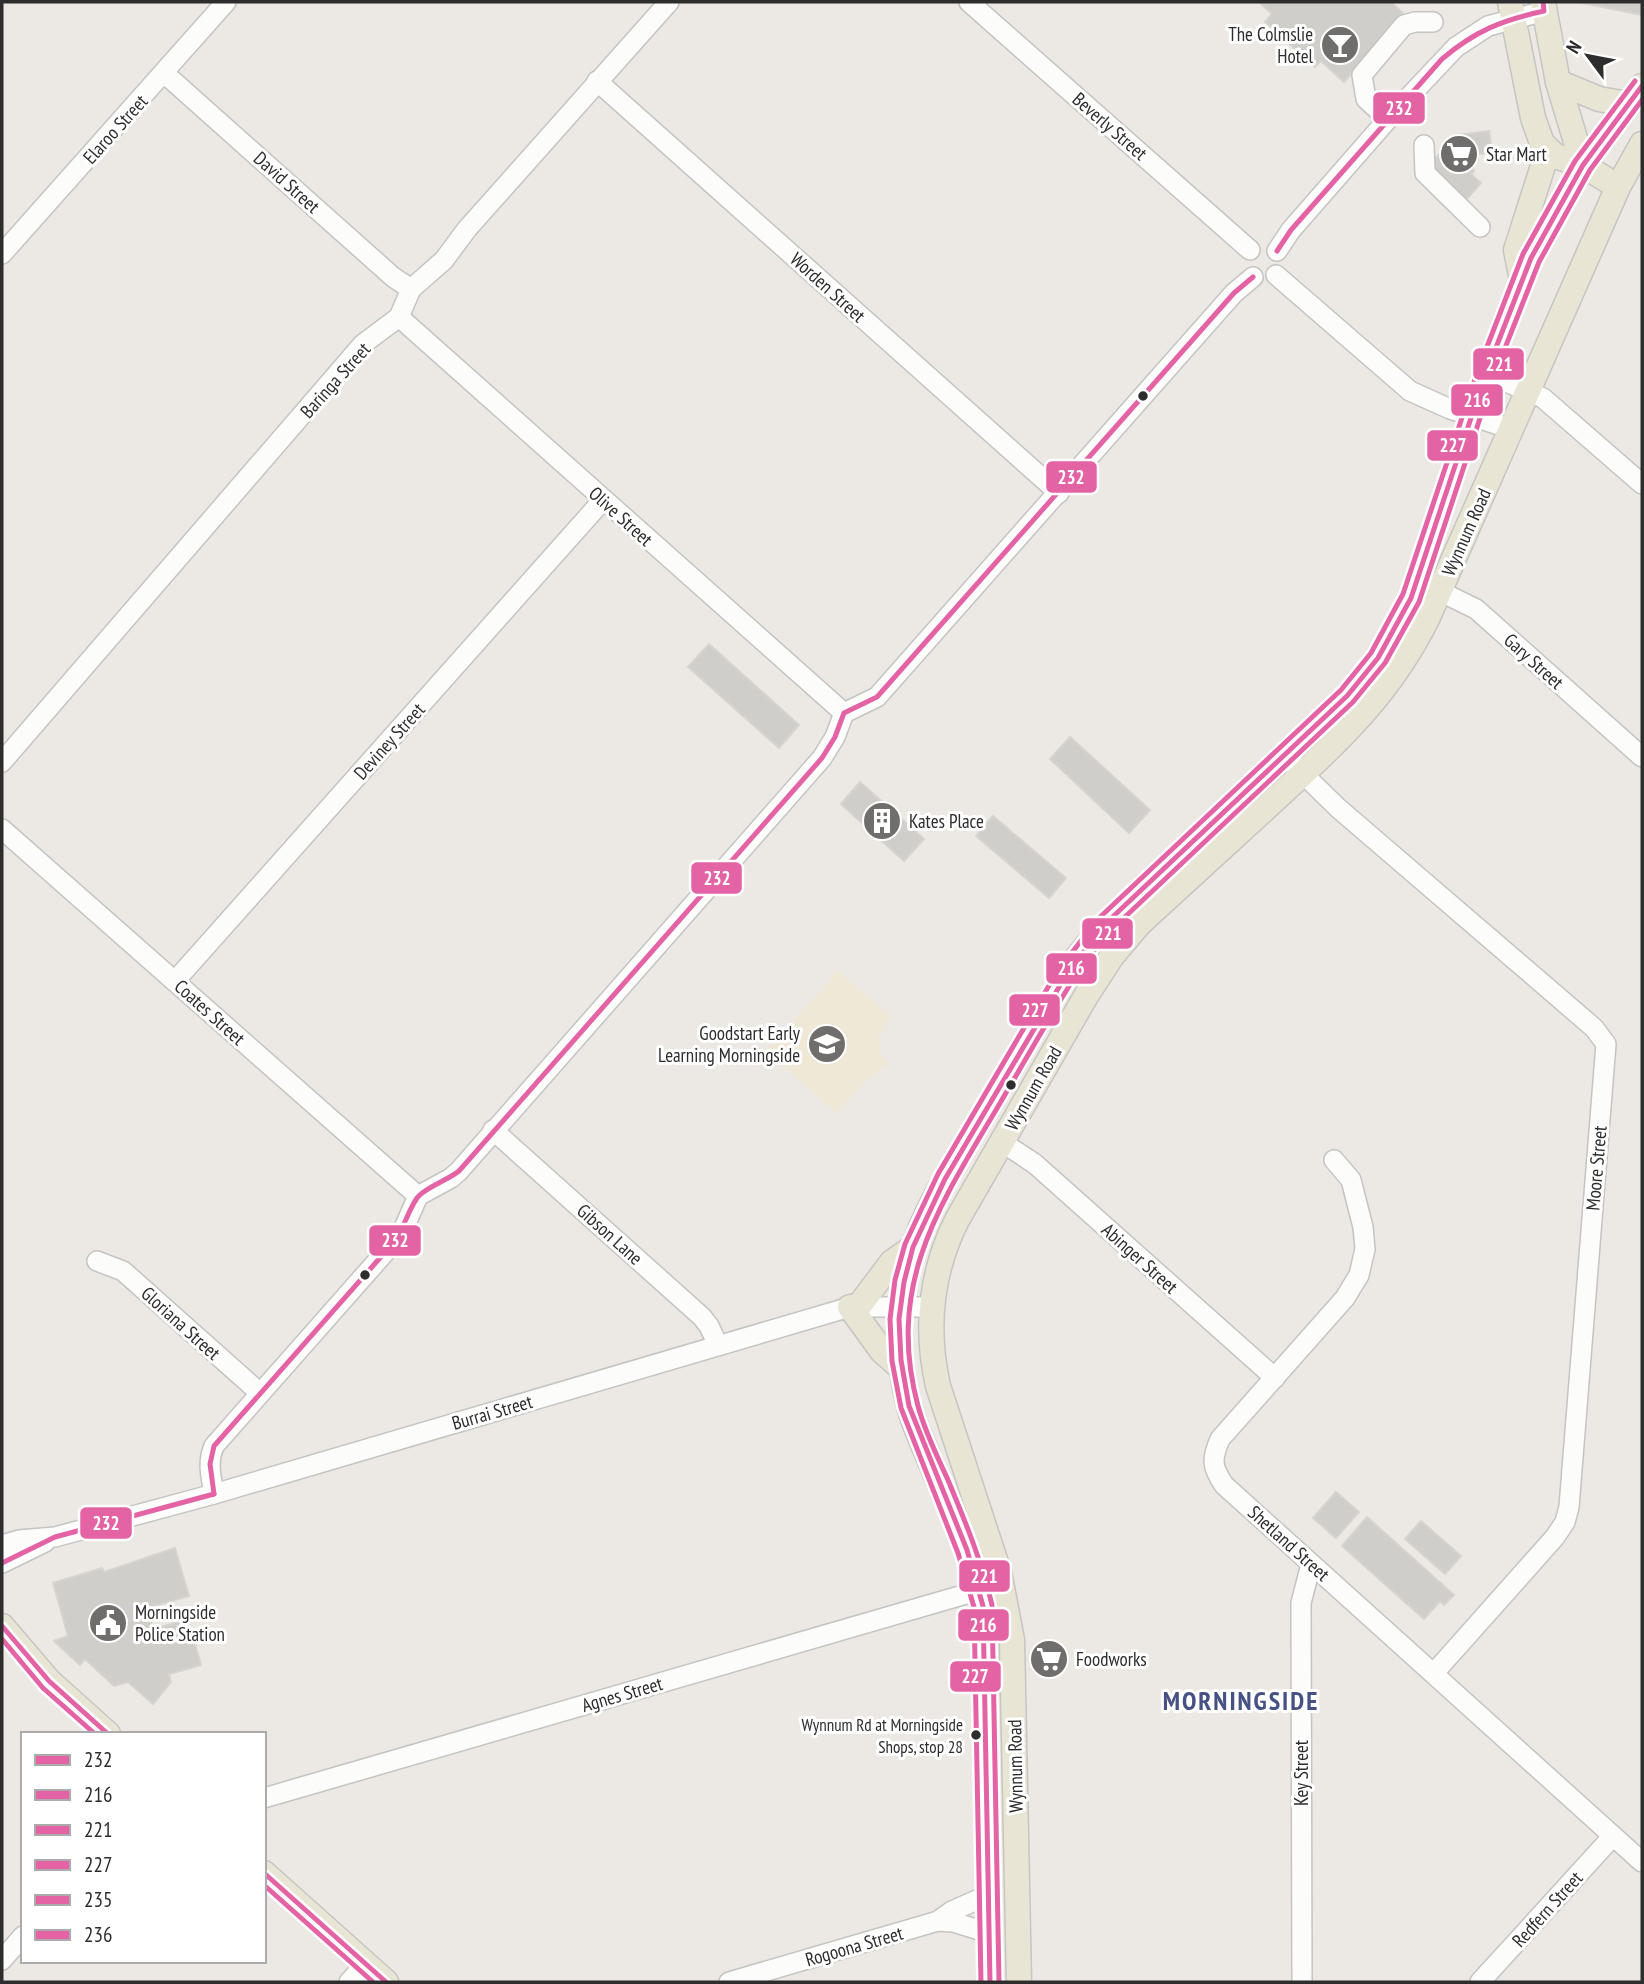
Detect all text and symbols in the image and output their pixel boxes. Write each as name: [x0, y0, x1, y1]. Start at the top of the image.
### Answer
north arrow: [1553, 21, 1623, 91]
place label: The Colmslie Hotel: [1228, 22, 1314, 68]
bar icon: The Colmslie Hotel: [1319, 24, 1361, 66]
text: N: [1561, 36, 1586, 58]
street label: Beverly Street: [1068, 87, 1153, 166]
street label: Elaroo Street: [78, 89, 153, 169]
line badge: 232: [1372, 91, 1426, 125]
text: 232: [1385, 96, 1413, 120]
supermarket icon: Star Mart: [1438, 133, 1480, 175]
place label: Star Mart: [1486, 142, 1548, 166]
street label: David Street: [249, 146, 326, 218]
street label: Worden Street: [785, 247, 871, 328]
street label: Baringa Street: [295, 337, 376, 423]
line badge: 221: [1472, 347, 1525, 381]
text: 221: [1485, 352, 1513, 376]
line badge: 216: [1450, 383, 1504, 417]
text: 216: [1463, 388, 1491, 412]
unlabelled marker: [1136, 389, 1150, 403]
line badge: 227: [1426, 429, 1479, 462]
text: 227: [1439, 433, 1467, 457]
line badge: 232: [1045, 460, 1098, 494]
text: 232: [1057, 465, 1085, 489]
street label: Olive Street: [584, 481, 658, 551]
street label: Wynnum Road: [1436, 484, 1496, 580]
street label: Gary Street: [1499, 628, 1569, 695]
street label: Deviney Street: [348, 697, 430, 784]
building icon: Kates Place: [861, 800, 903, 842]
place label: Kates Place: [909, 809, 984, 833]
line badge: 232: [690, 861, 743, 895]
text: 232: [703, 866, 731, 890]
line badge: 221: [1081, 917, 1134, 950]
text: 221: [1094, 921, 1122, 945]
line badge: 216: [1045, 952, 1098, 985]
text: 216: [1057, 956, 1085, 980]
street label: Coates Street: [170, 974, 251, 1050]
line badge: 227: [1008, 993, 1061, 1027]
text: 227: [1021, 998, 1049, 1022]
place label: Goodstart Early Learning Morningside: [658, 1021, 801, 1067]
school or university icon: Goodstart Early Learning Morningside: [806, 1023, 848, 1065]
street label: Wynnum Road: [999, 1042, 1067, 1134]
unlabelled marker: [1004, 1078, 1018, 1092]
street label: Moore Street: [1580, 1124, 1612, 1211]
street label: Gibson Lane: [572, 1198, 648, 1270]
street label: Abinger Street: [1097, 1218, 1184, 1299]
line badge: 232: [368, 1224, 422, 1257]
text: 232: [381, 1228, 409, 1252]
unlabelled marker: [358, 1268, 372, 1282]
street label: Gloriana Street: [136, 1281, 226, 1365]
street label: Burrai Street: [449, 1389, 536, 1435]
street label: Shetland Street: [1243, 1500, 1335, 1586]
line badge: 232: [79, 1506, 133, 1540]
text: 232: [92, 1511, 120, 1535]
line badge: 221: [958, 1559, 1011, 1593]
text: 221: [970, 1564, 998, 1588]
place label: Morningside Police Station: [135, 1600, 225, 1646]
public building icon: Morningside Police Station: [87, 1602, 129, 1644]
line badge: 216: [957, 1608, 1010, 1642]
text: 216: [969, 1613, 997, 1637]
supermarket icon: Foodworks: [1028, 1638, 1070, 1680]
place label: Foodworks: [1076, 1647, 1147, 1671]
line badge: 227: [949, 1660, 1002, 1693]
text: 227: [961, 1664, 989, 1688]
street label: Agnes Street: [579, 1671, 666, 1717]
district label: MORNINGSIDE: [1163, 1684, 1319, 1717]
place label: Wynnum Rd at Morningside Shops, stop 28: [802, 1714, 963, 1758]
street label: Wynnum Road: [1002, 1719, 1028, 1813]
marker: Wynnum Rd at Morningside Shops, stop 28: [969, 1728, 983, 1742]
legend: [21, 1732, 266, 1963]
street label: Key Street: [1289, 1739, 1313, 1806]
text: 232: [84, 1746, 112, 1773]
text: 216: [84, 1781, 112, 1808]
text: 221: [84, 1816, 112, 1843]
text: 227: [84, 1851, 112, 1878]
street label: Redfern Street: [1507, 1865, 1588, 1952]
text: 235: [84, 1886, 112, 1913]
street label: Rogoona Street: [802, 1920, 906, 1971]
text: 236: [84, 1921, 112, 1948]

